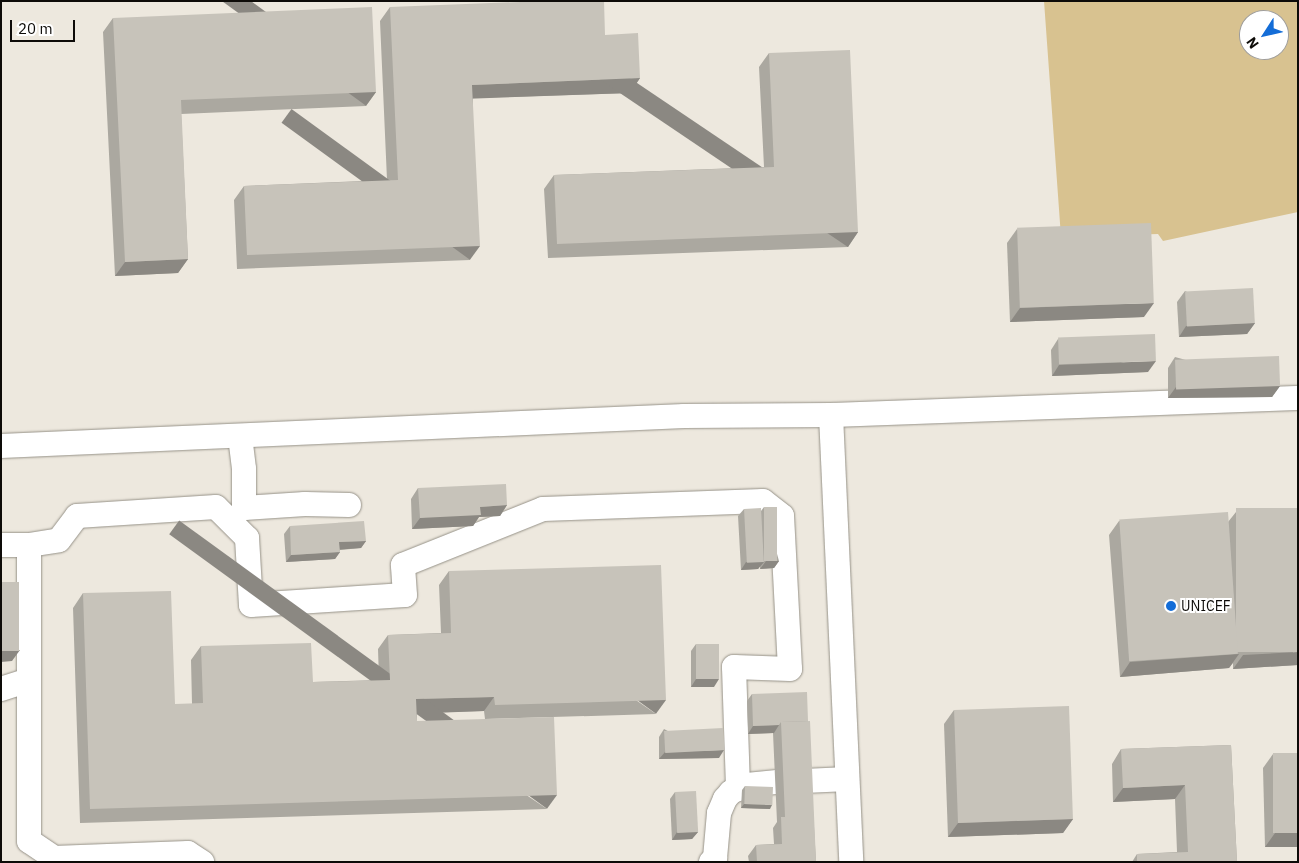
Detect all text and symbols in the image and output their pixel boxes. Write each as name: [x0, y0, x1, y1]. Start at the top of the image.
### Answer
scale bar: [12, 10, 78, 42]
north arrow: [1239, 10, 1289, 60]
text: 20 m: [18, 19, 53, 38]
text: N: [1242, 34, 1263, 52]
place label: UNICEF: [1181, 598, 1231, 614]
marker: UNICEF: [1165, 600, 1177, 612]

